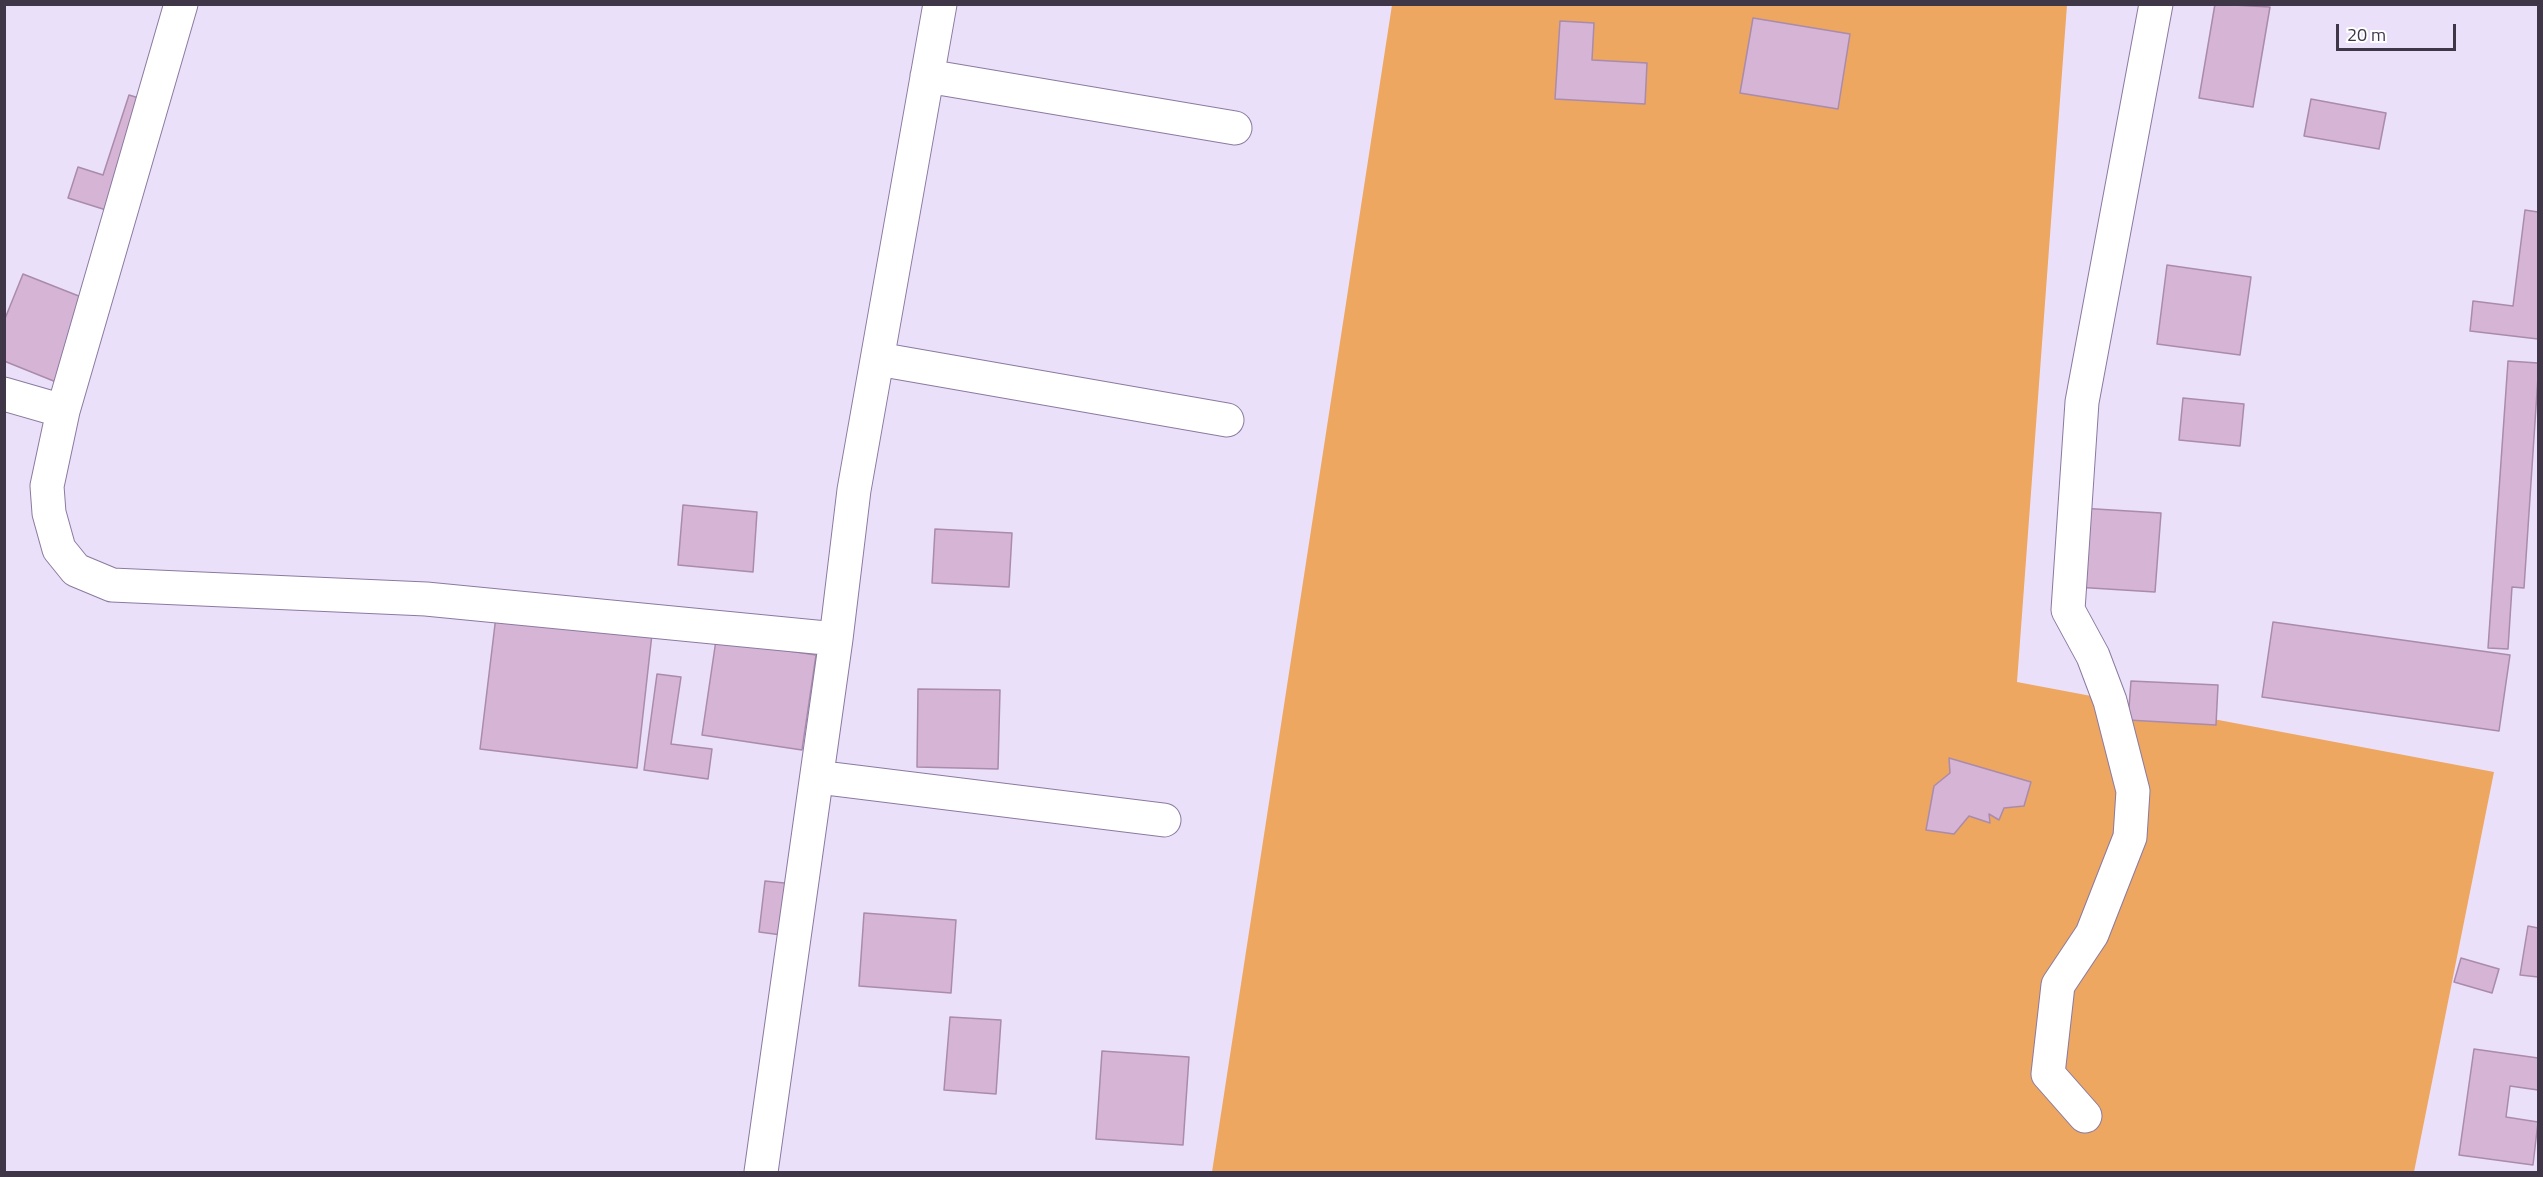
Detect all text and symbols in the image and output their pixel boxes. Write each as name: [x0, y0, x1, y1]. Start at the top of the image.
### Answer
scale bar: [2339, 12, 2459, 50]
text: 20 m: [2347, 21, 2386, 48]

